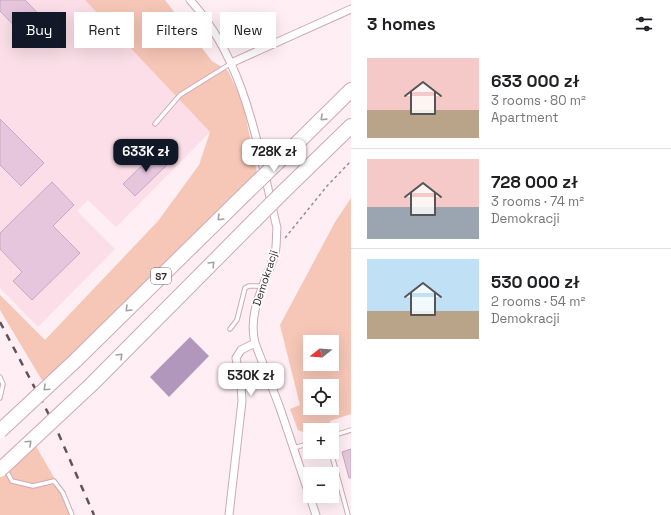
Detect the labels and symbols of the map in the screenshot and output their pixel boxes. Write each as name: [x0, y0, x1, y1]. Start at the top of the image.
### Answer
one-way arrow: [320, 113, 328, 120]
pin: 633K zł: [109, 139, 183, 173]
pin: 728K zł: [237, 139, 311, 173]
one-way arrow: [217, 213, 225, 221]
street label: Demokracji: [249, 248, 281, 308]
one-way arrow: [207, 261, 215, 269]
road number: S7: [151, 268, 171, 284]
one-way arrow: [125, 304, 133, 312]
north arrow: [303, 335, 339, 371]
one-way arrow: [115, 353, 123, 361]
pin: 530K zł: [214, 363, 288, 397]
one-way arrow: [43, 383, 51, 391]
one-way arrow: [24, 441, 32, 448]

